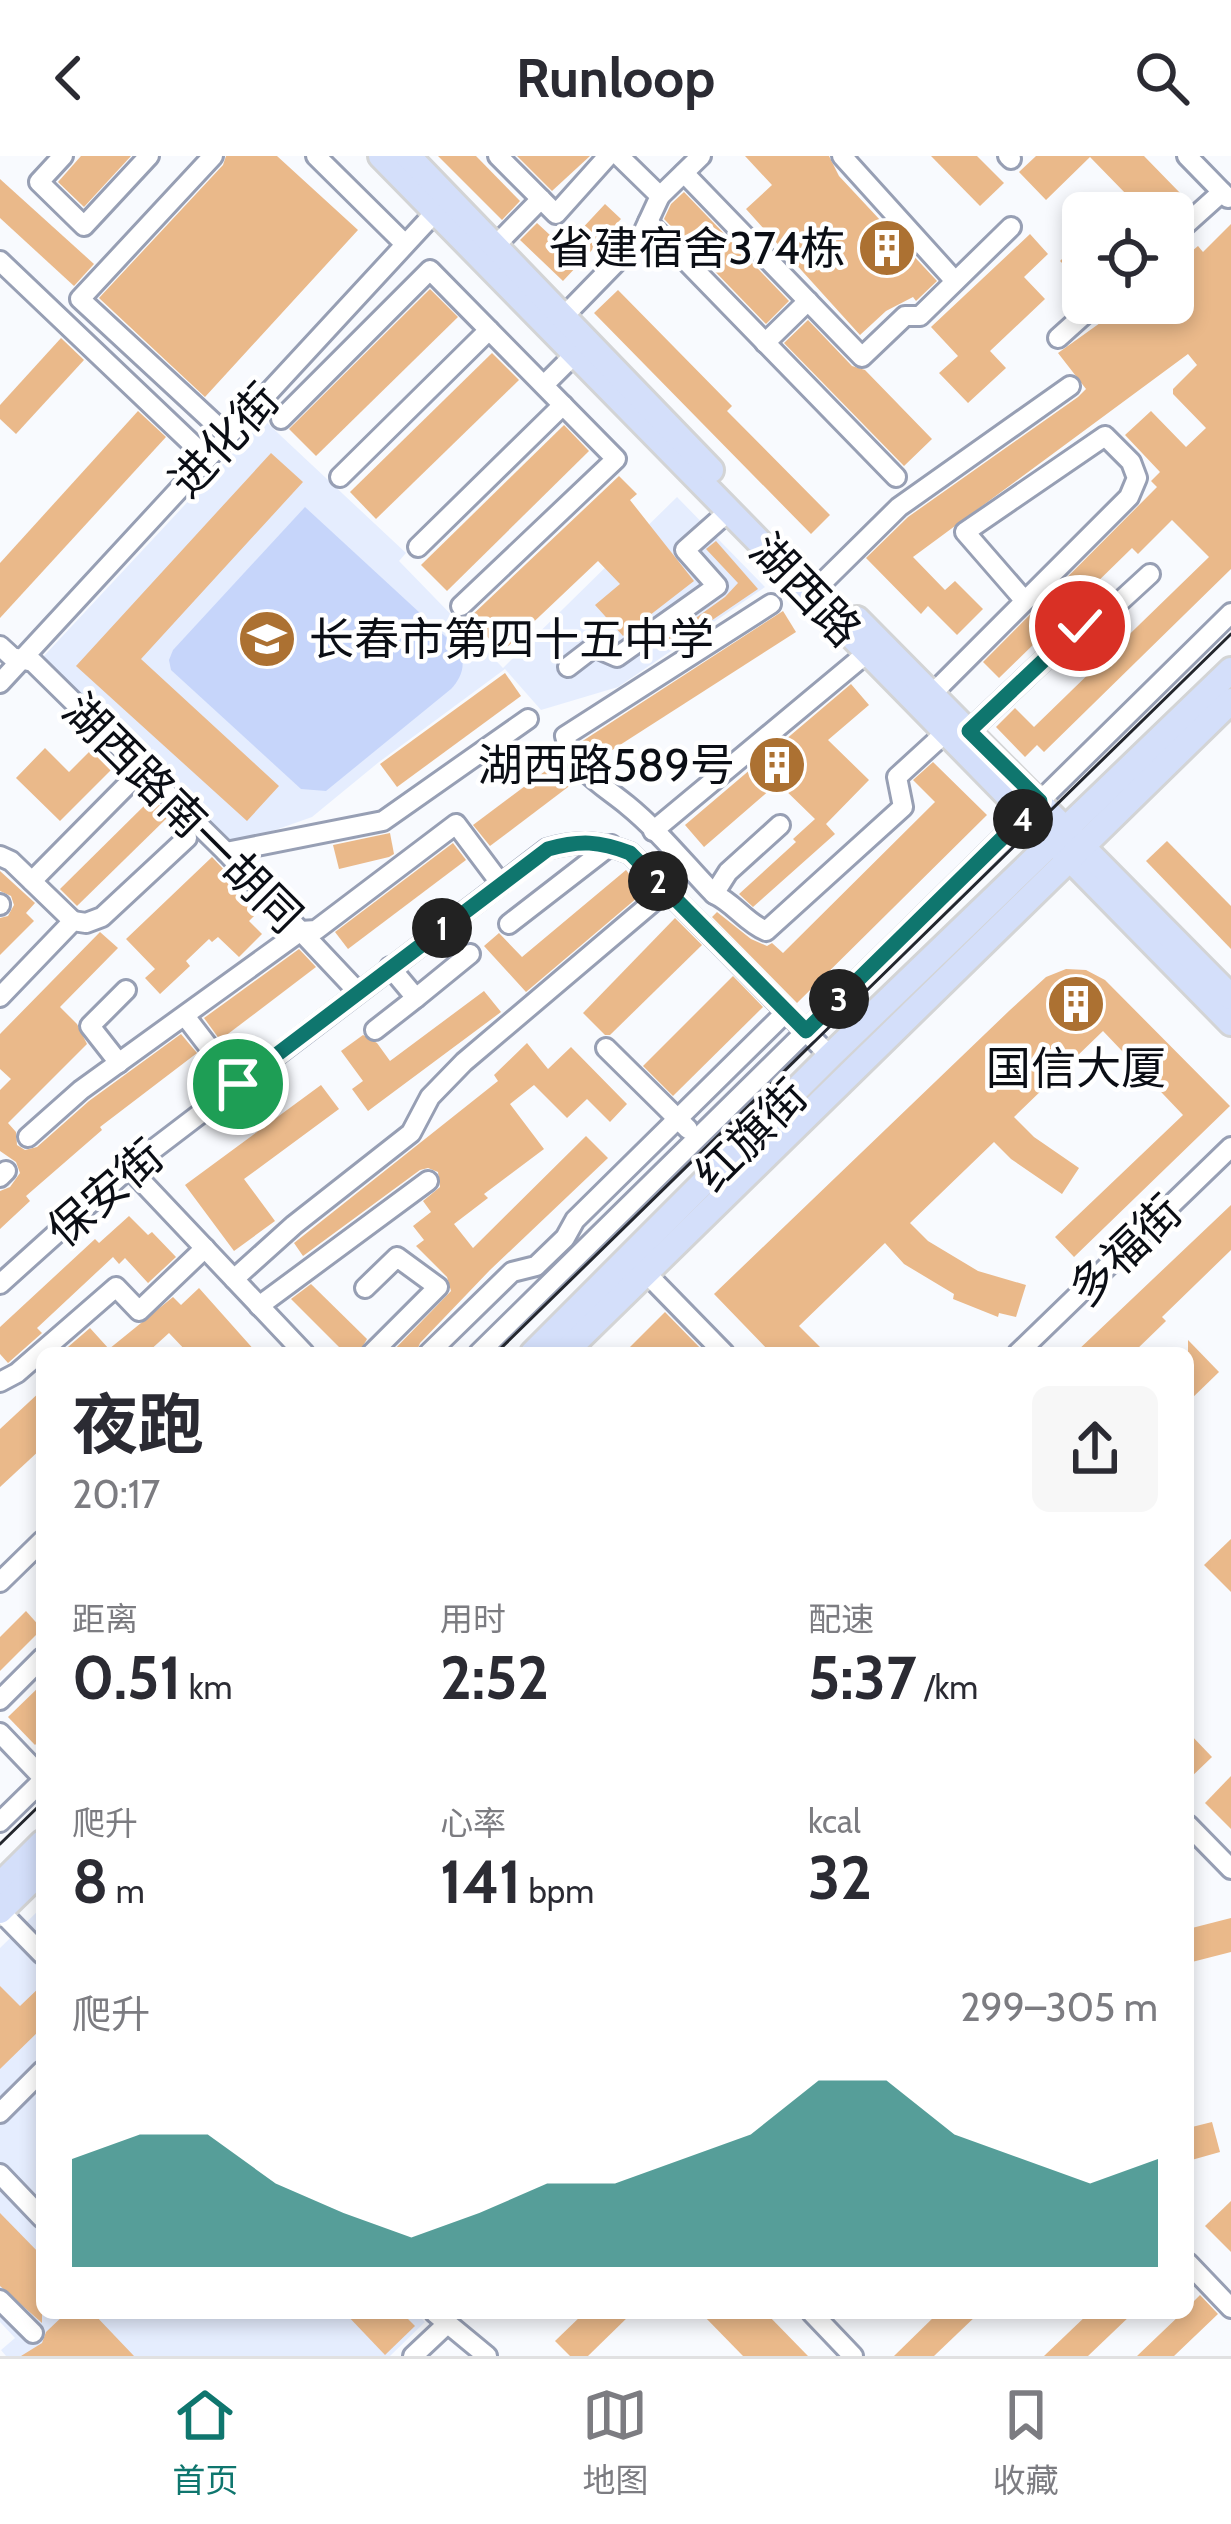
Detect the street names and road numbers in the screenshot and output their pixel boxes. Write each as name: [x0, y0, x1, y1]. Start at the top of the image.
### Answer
street label: 进化街: [158, 372, 290, 508]
street label: 湖西路: [740, 523, 872, 657]
street label: 湖西路南一胡同: [53, 683, 313, 943]
street label: 红旗街: [684, 1068, 818, 1202]
street label: 保安街: [36, 1128, 174, 1258]
street label: 多福街: [1058, 1184, 1192, 1316]

